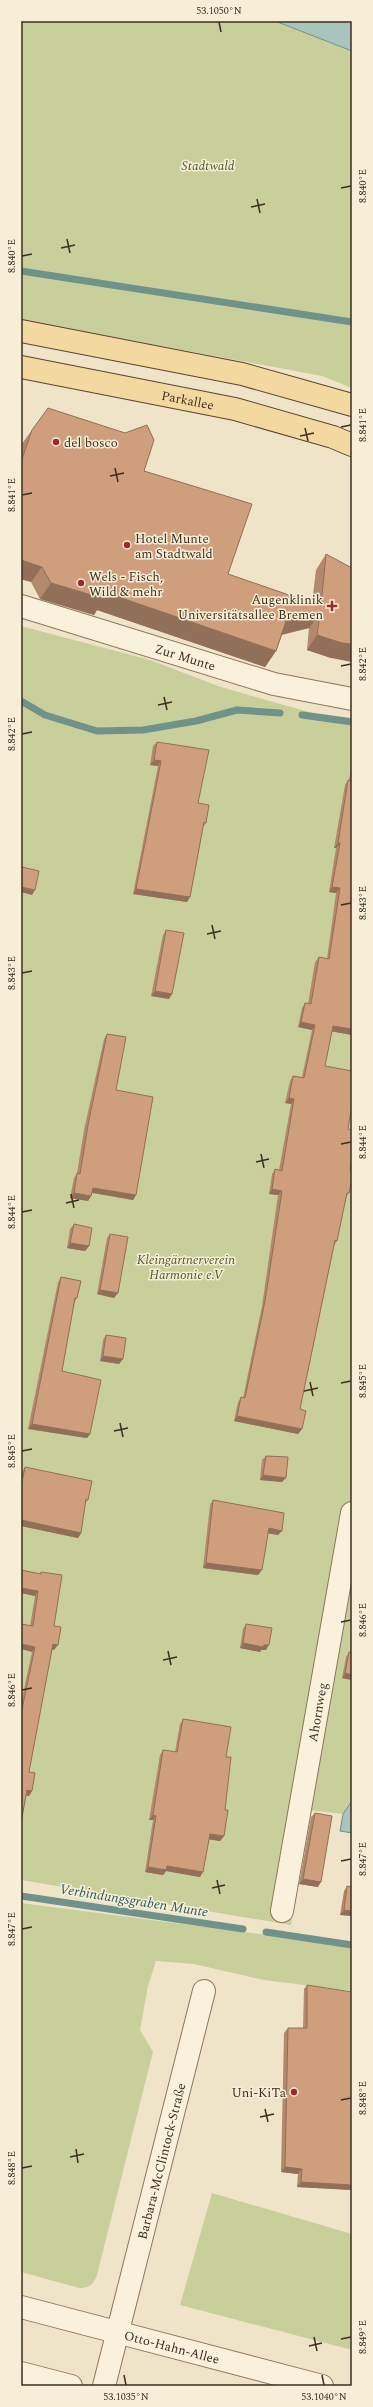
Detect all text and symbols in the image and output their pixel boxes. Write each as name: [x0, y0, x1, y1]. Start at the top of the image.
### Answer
text: 53.1050°N: [196, 3, 242, 19]
park label: Stadtwald: [182, 156, 235, 176]
text: 8.840°E: [355, 169, 371, 203]
text: 8.840°E: [4, 239, 20, 273]
street label: Parkallee: [160, 386, 216, 416]
text: 8.841°E: [355, 408, 371, 442]
place label: del bosco: [64, 433, 118, 453]
marker: del bosco: [51, 437, 61, 447]
text: 8.841°E: [4, 478, 20, 512]
place label: Hotel Munte am Stadtwald: [135, 529, 213, 564]
marker: Hotel Munte am Stadtwald: [122, 540, 132, 550]
place label: Wels - Fisch, Wild & mehr: [89, 567, 163, 602]
marker: Wels - Fisch, Wild & mehr: [76, 578, 86, 588]
place label: Augenklinik Universitätsallee Bremen: [178, 590, 323, 625]
marker: Augenklinik Universitätsallee Bremen: [326, 600, 338, 612]
street label: Zur Munte: [152, 639, 218, 676]
text: 8.842°E: [355, 647, 371, 681]
text: 8.842°E: [4, 717, 20, 751]
text: 8.843°E: [355, 886, 371, 920]
text: 8.843°E: [4, 956, 20, 990]
text: 8.844°E: [355, 1125, 371, 1159]
text: 8.844°E: [4, 1195, 20, 1229]
park label: Kleingärtnerverein Harmonie e.V: [137, 1250, 235, 1285]
text: 8.845°E: [355, 1364, 371, 1398]
text: 8.845°E: [4, 1434, 20, 1468]
text: 8.846°E: [355, 1603, 371, 1637]
text: 8.846°E: [4, 1673, 20, 1707]
street label: Ahornweg: [303, 1681, 333, 1744]
text: 8.847°E: [355, 1842, 371, 1876]
water label: Verbindungsgraben Munte: [58, 1878, 210, 1923]
text: 8.847°E: [4, 1912, 20, 1946]
street label: Barbara-McClintock-Straße: [132, 2081, 191, 2242]
text: 8.848°E: [355, 2081, 371, 2115]
place label: Uni-KiTa: [231, 2083, 287, 2103]
marker: Uni-KiTa: [289, 2087, 299, 2097]
text: 8.848°E: [4, 2151, 20, 2185]
text: 8.849°E: [355, 2320, 371, 2354]
street label: Otto-Hahn-Allee: [122, 2325, 222, 2370]
text: 53.1035°N: [103, 2389, 149, 2405]
text: 53.1040°N: [301, 2389, 347, 2405]

